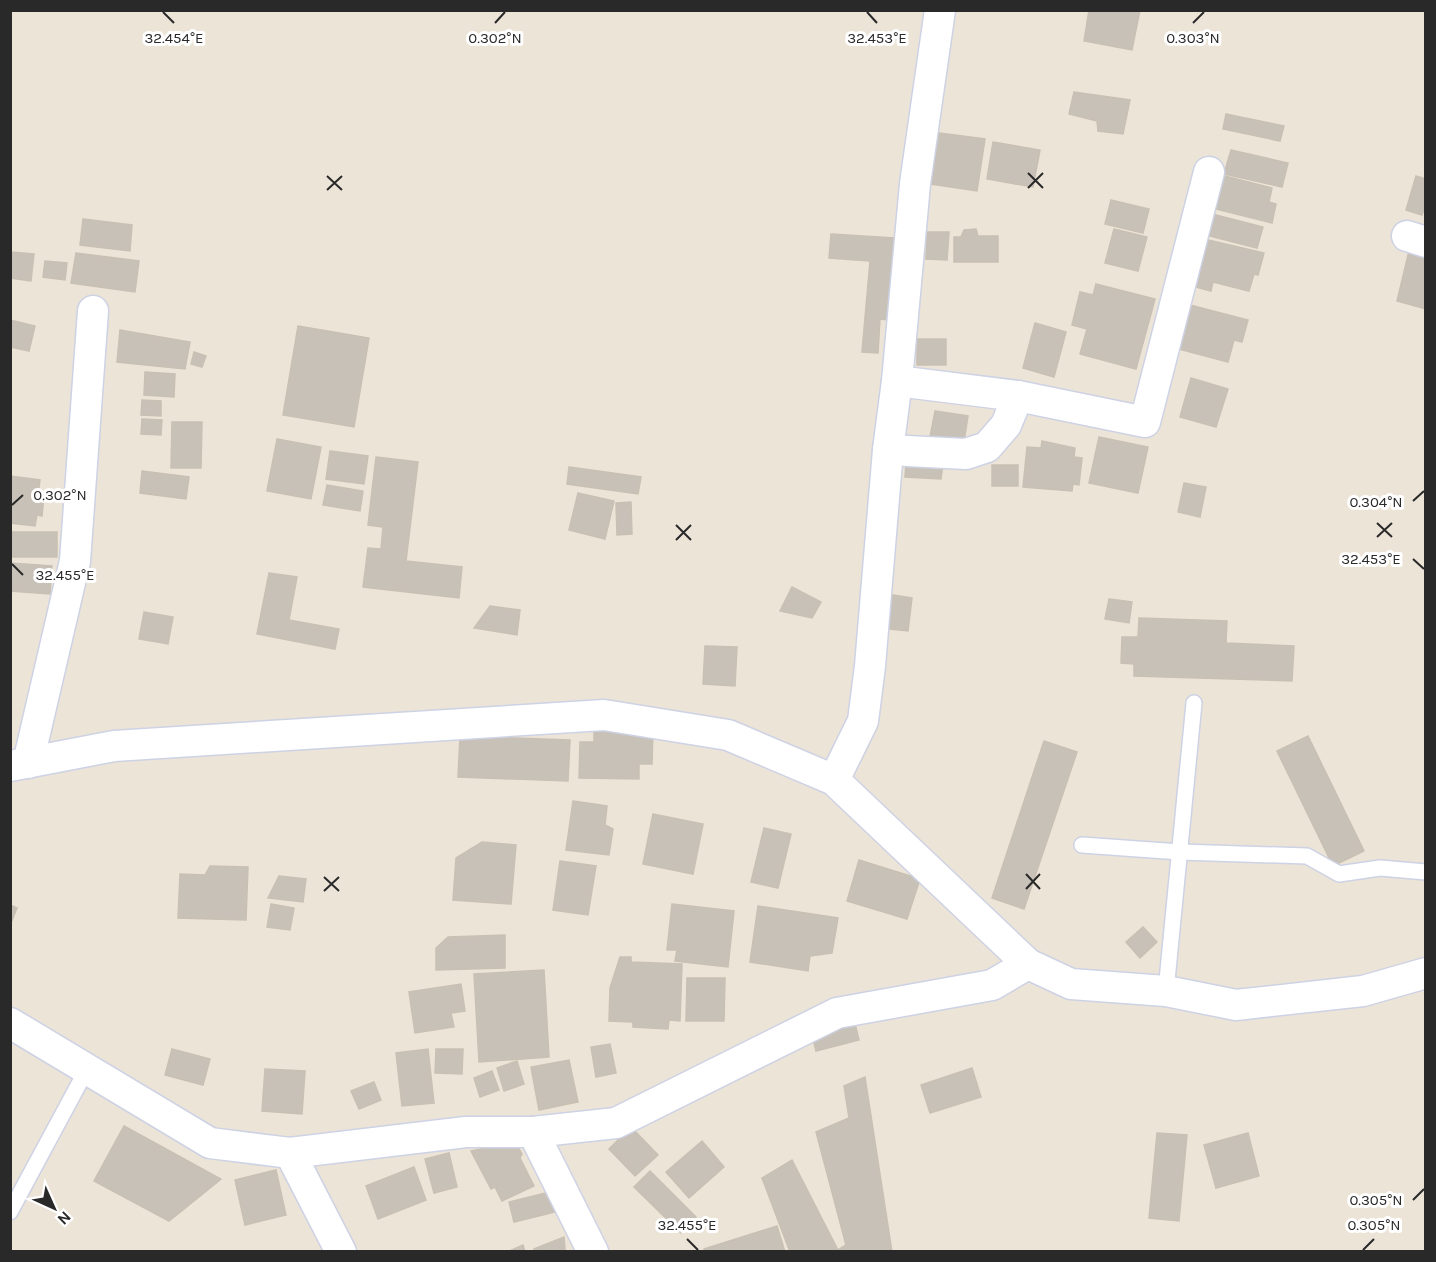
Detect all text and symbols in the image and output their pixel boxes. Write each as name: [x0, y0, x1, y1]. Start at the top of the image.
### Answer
text: 32.454°E: [145, 29, 204, 47]
text: 0.302°N: [468, 29, 522, 47]
text: 32.453°E: [847, 29, 907, 47]
text: 0.303°N: [1166, 29, 1220, 47]
text: 0.302°N: [33, 486, 87, 504]
text: 0.304°N: [1349, 493, 1403, 511]
text: 32.453°E: [1341, 550, 1401, 568]
text: 32.455°E: [35, 566, 95, 584]
north arrow: [24, 1178, 84, 1238]
text: 0.305°N: [1349, 1191, 1403, 1209]
text: N: [53, 1207, 75, 1229]
text: 32.455°E: [657, 1216, 717, 1234]
text: 0.305°N: [1347, 1216, 1401, 1234]

